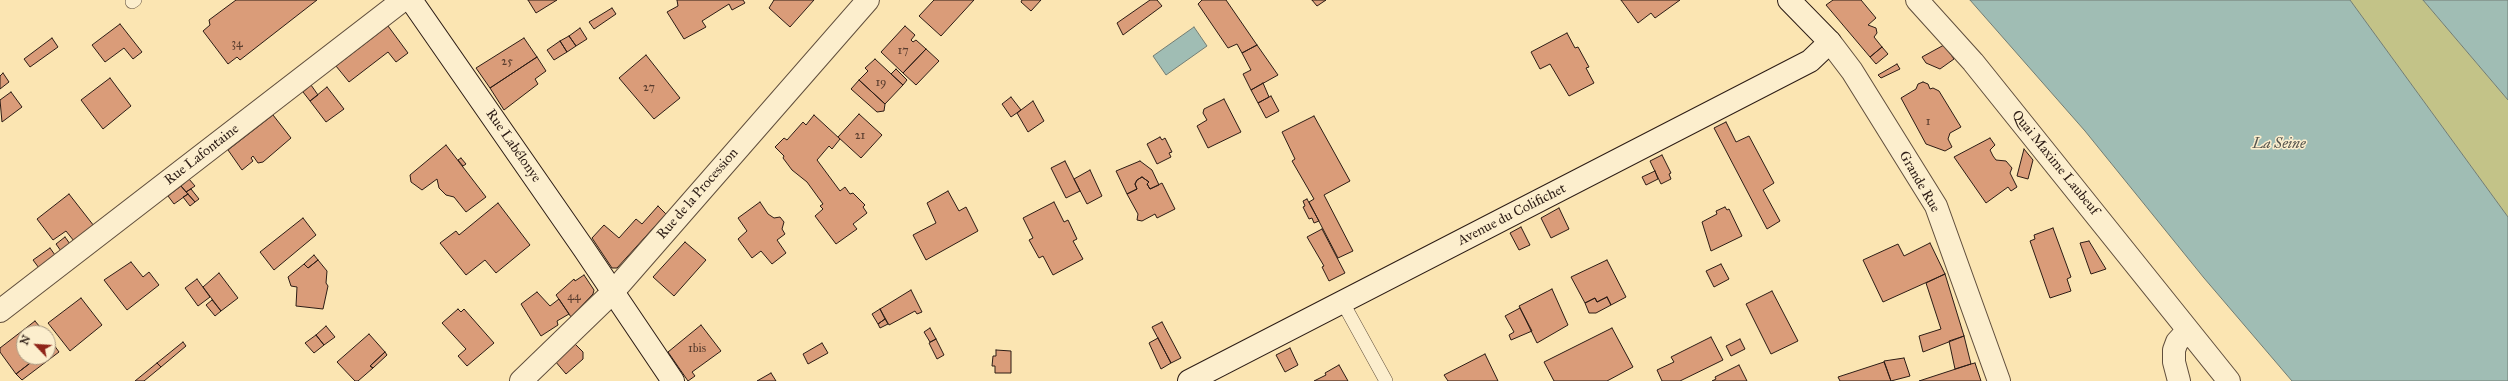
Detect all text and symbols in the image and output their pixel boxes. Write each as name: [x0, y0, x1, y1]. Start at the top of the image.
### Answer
house number: 34: [231, 37, 243, 51]
house number: 17: [897, 44, 909, 58]
house number: 25: [501, 55, 513, 69]
house number: 19: [875, 76, 887, 90]
house number: 27: [643, 81, 655, 95]
street label: Rue Labélonye: [482, 106, 544, 186]
street label: Quai Maxime Laubeuf: [2008, 107, 2102, 219]
house number: 1: [1926, 115, 1930, 129]
street label: Rue Lafontaine: [161, 121, 243, 189]
house number: 21: [855, 129, 865, 143]
water label: La Seine: [2253, 135, 2305, 153]
street label: Rue de la Procession: [654, 145, 742, 243]
street label: Grande Rue: [1895, 148, 1943, 216]
street label: Avenue du Colifichet: [1455, 180, 1569, 250]
house number: 44: [567, 290, 581, 304]
north arrow: [16, 325, 56, 365]
text: N: [18, 333, 33, 347]
house number: 1bis: [688, 342, 706, 356]

